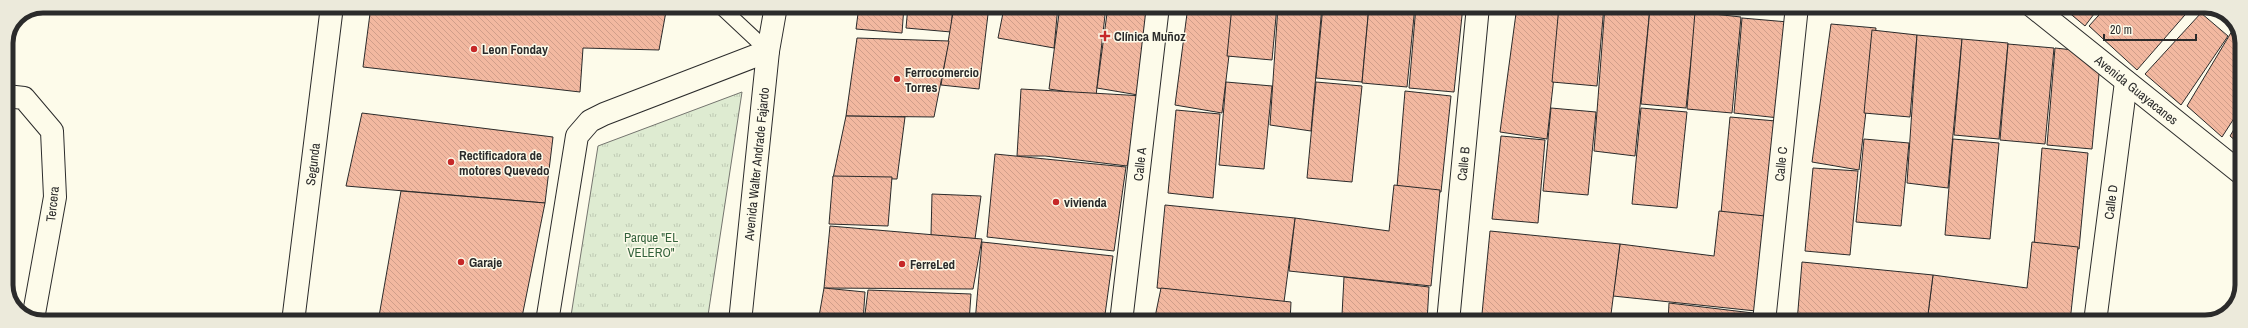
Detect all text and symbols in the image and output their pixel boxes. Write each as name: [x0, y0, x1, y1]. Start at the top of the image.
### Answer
scale bar: [2104, 16, 2196, 42]
text: 20 m: [2110, 22, 2132, 38]
place label: Clínica Muñoz: [1114, 28, 1186, 45]
marker: Clínica Muñoz: [1099, 30, 1111, 42]
place label: Leon Fonday: [482, 41, 548, 58]
marker: Leon Fonday: [469, 44, 479, 54]
street label: Avenida Guayacanes: [2090, 51, 2181, 129]
place label: Ferrocomercio Torres: [905, 64, 979, 96]
marker: Ferrocomercio Torres: [892, 74, 902, 84]
street label: Avenida Walter Andrade Fajardo: [740, 86, 773, 242]
street label: Segunda: [302, 142, 324, 187]
street label: Calle A: [1130, 145, 1150, 182]
street label: Calle C: [1771, 145, 1791, 182]
street label: Calle B: [1453, 146, 1474, 182]
place label: Rectificadora de motores Quevedo: [459, 147, 550, 179]
marker: Rectificadora de motores Quevedo: [446, 157, 456, 167]
street label: Calle D: [2100, 183, 2122, 221]
street label: Tercera: [42, 185, 63, 223]
place label: vivienda: [1064, 194, 1107, 211]
marker: vivienda: [1051, 197, 1061, 207]
park label: Parque "EL VELERO": [624, 229, 678, 261]
place label: Garaje: [469, 254, 502, 271]
place label: FerreLed: [910, 256, 955, 273]
marker: Garaje: [456, 257, 466, 267]
marker: FerreLed: [897, 259, 907, 269]

